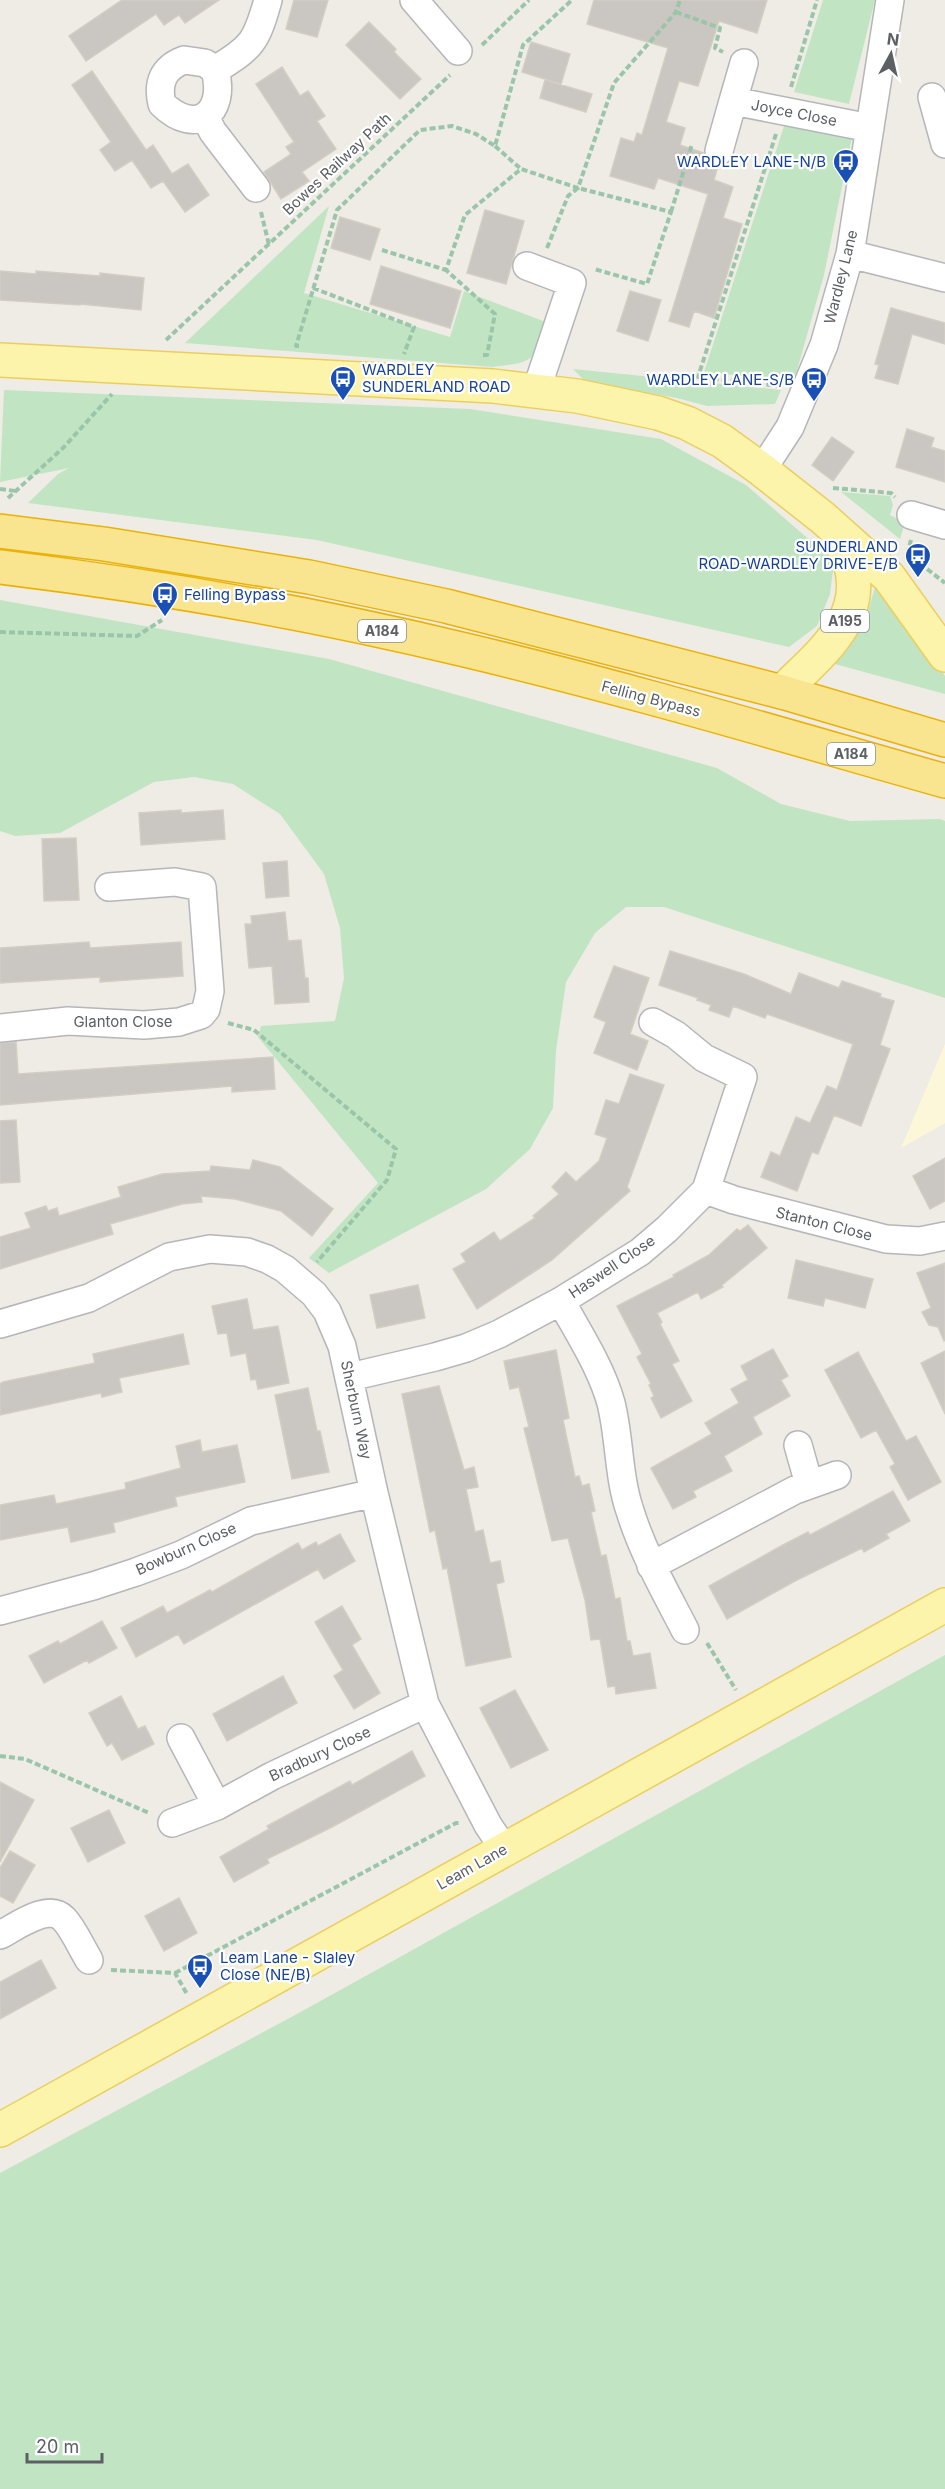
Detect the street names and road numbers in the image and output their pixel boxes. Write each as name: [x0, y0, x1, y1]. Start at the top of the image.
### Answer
street label: Joyce Close: [749, 95, 839, 130]
street label: Bowes Railway Path: [278, 108, 395, 219]
street label: Wardley Lane: [820, 228, 861, 326]
road number: A195: [821, 610, 869, 632]
road number: A184: [358, 620, 406, 642]
street label: Felling Bypass: [599, 676, 703, 721]
road number: A184: [827, 743, 875, 765]
street label: Glanton Close: [73, 1012, 173, 1031]
street label: Stanton Close: [774, 1202, 874, 1245]
street label: Haswell Close: [565, 1231, 658, 1302]
street label: Sherburn Way: [337, 1359, 376, 1462]
street label: Bowburn Close: [133, 1518, 239, 1579]
street label: Bradbury Close: [266, 1722, 374, 1785]
street label: Leam Lane: [433, 1839, 510, 1894]

